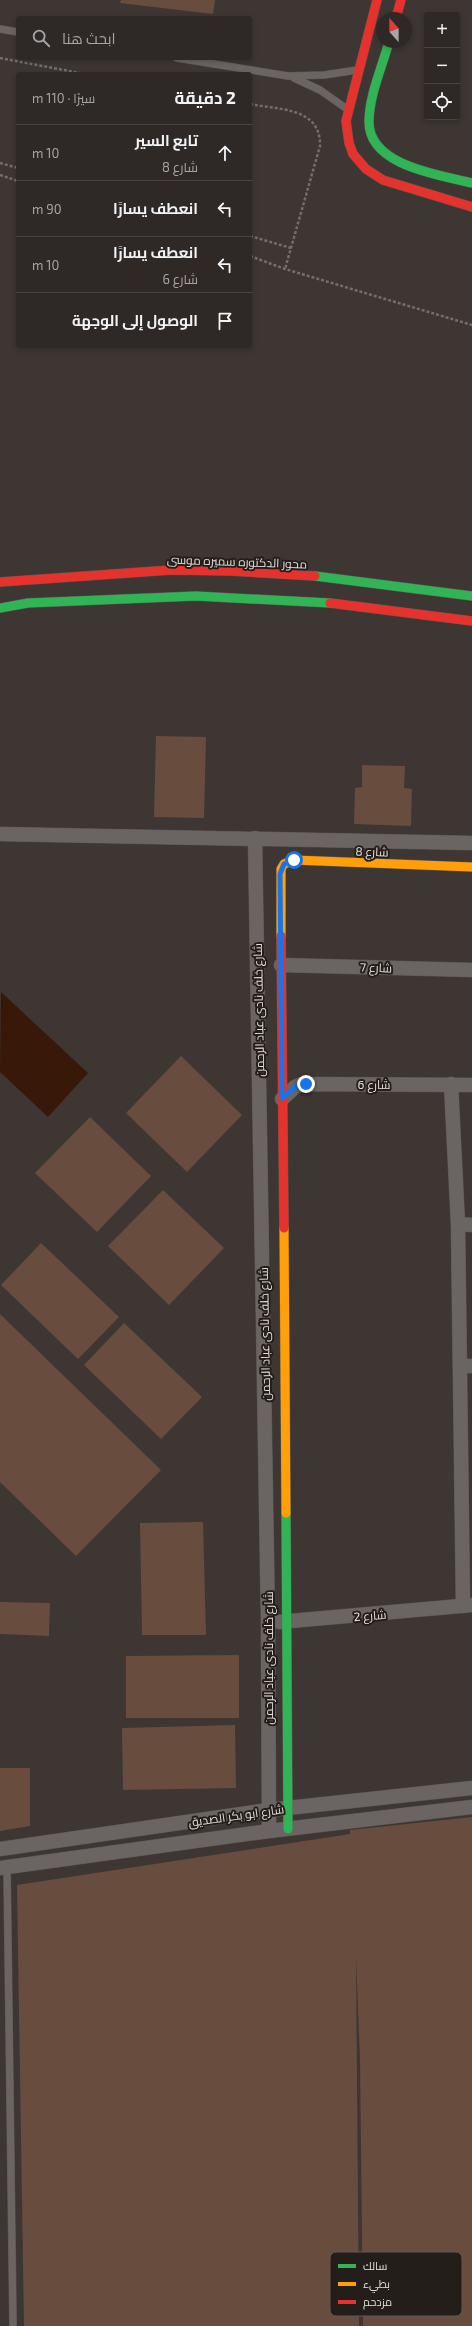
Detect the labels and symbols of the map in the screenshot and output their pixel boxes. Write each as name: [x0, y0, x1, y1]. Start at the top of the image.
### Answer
north arrow: [376, 12, 412, 48]
street label: محور الدكتوره سميره موسى: [167, 552, 307, 571]
street label: شارع 8: [355, 843, 389, 861]
route start: [285, 851, 303, 869]
street label: شارع خلف نادى عباد الرحمن: [250, 943, 268, 1077]
street label: شارع 7: [360, 959, 392, 977]
route end: [297, 1075, 315, 1093]
street label: شارع 6: [358, 1077, 390, 1093]
street label: شارع خلف نادى عباد الرحمن: [256, 1267, 274, 1401]
street label: شارع خلف نادى عباد الرحمن: [261, 1591, 277, 1725]
street label: شارع 2: [353, 1607, 387, 1625]
street label: شارع ابو بكر الصديق: [187, 1801, 285, 1831]
legend: [330, 2252, 462, 2316]
text: سالك: [363, 2259, 387, 2272]
text: بطيء: [363, 2277, 390, 2293]
text: مزدحم: [363, 2295, 392, 2310]

